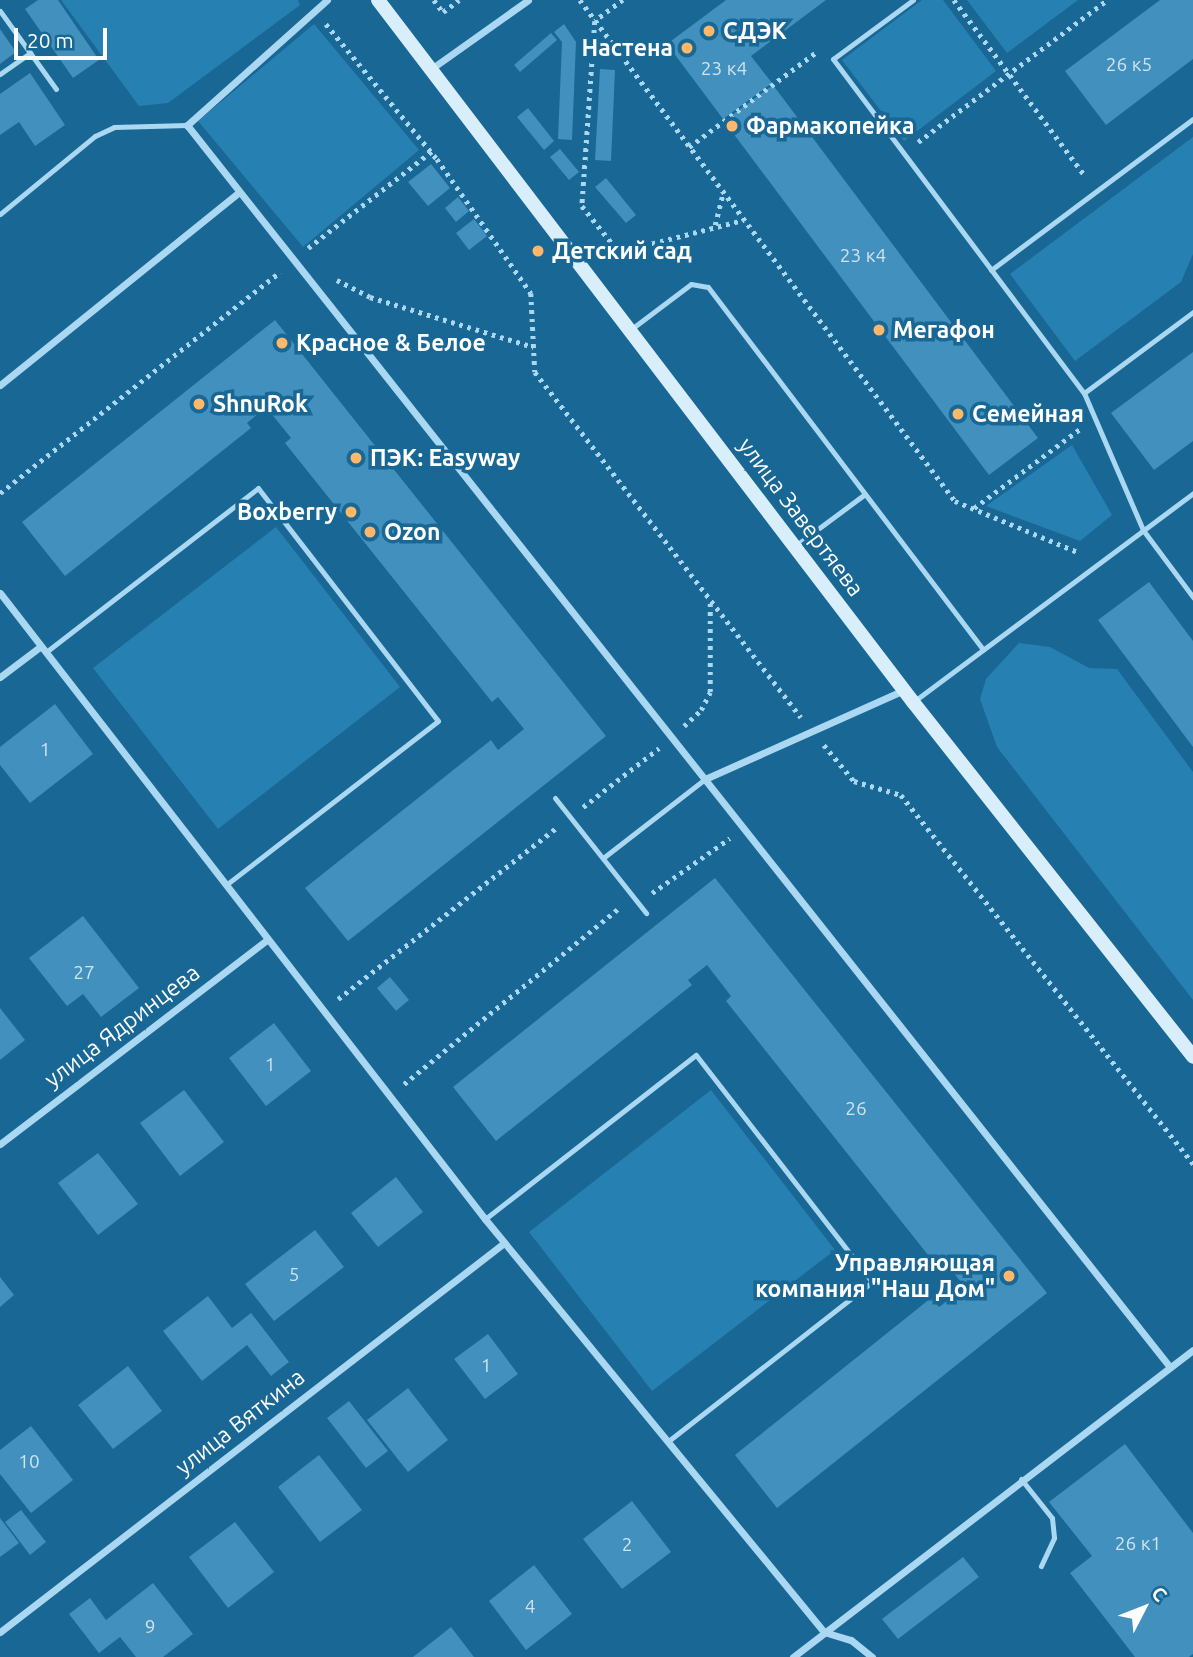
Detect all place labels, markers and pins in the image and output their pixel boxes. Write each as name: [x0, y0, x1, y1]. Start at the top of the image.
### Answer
place label: СДЭК: [723, 17, 787, 45]
marker: СДЭК: [701, 23, 717, 39]
place label: Настена: [582, 34, 673, 62]
marker: Настена: [679, 40, 695, 56]
place label: Фармакопейка: [746, 112, 914, 140]
marker: Фармакопейка: [724, 118, 740, 134]
place label: Детский сад: [552, 237, 692, 265]
marker: Детский сад: [530, 243, 546, 259]
place label: Мегафон: [893, 316, 995, 344]
marker: Мегафон: [871, 322, 887, 338]
place label: Красное & Белое: [296, 329, 486, 357]
marker: Красное & Белое: [274, 335, 290, 351]
place label: ShnuRok: [213, 390, 308, 418]
marker: ShnuRok: [191, 396, 207, 412]
place label: Семейная: [972, 400, 1084, 428]
marker: Семейная: [950, 406, 966, 422]
place label: ПЭК: Easyway: [370, 444, 520, 472]
marker: ПЭК: Easyway: [348, 450, 364, 466]
place label: Boxberry: [237, 498, 337, 526]
marker: Boxberry: [343, 504, 359, 520]
place label: Ozon: [384, 518, 440, 546]
marker: Ozon: [362, 524, 378, 540]
place label: Управляющая компания "Наш Дом": [755, 1249, 995, 1303]
marker: Управляющая компания "Наш Дом": [1001, 1268, 1017, 1284]

